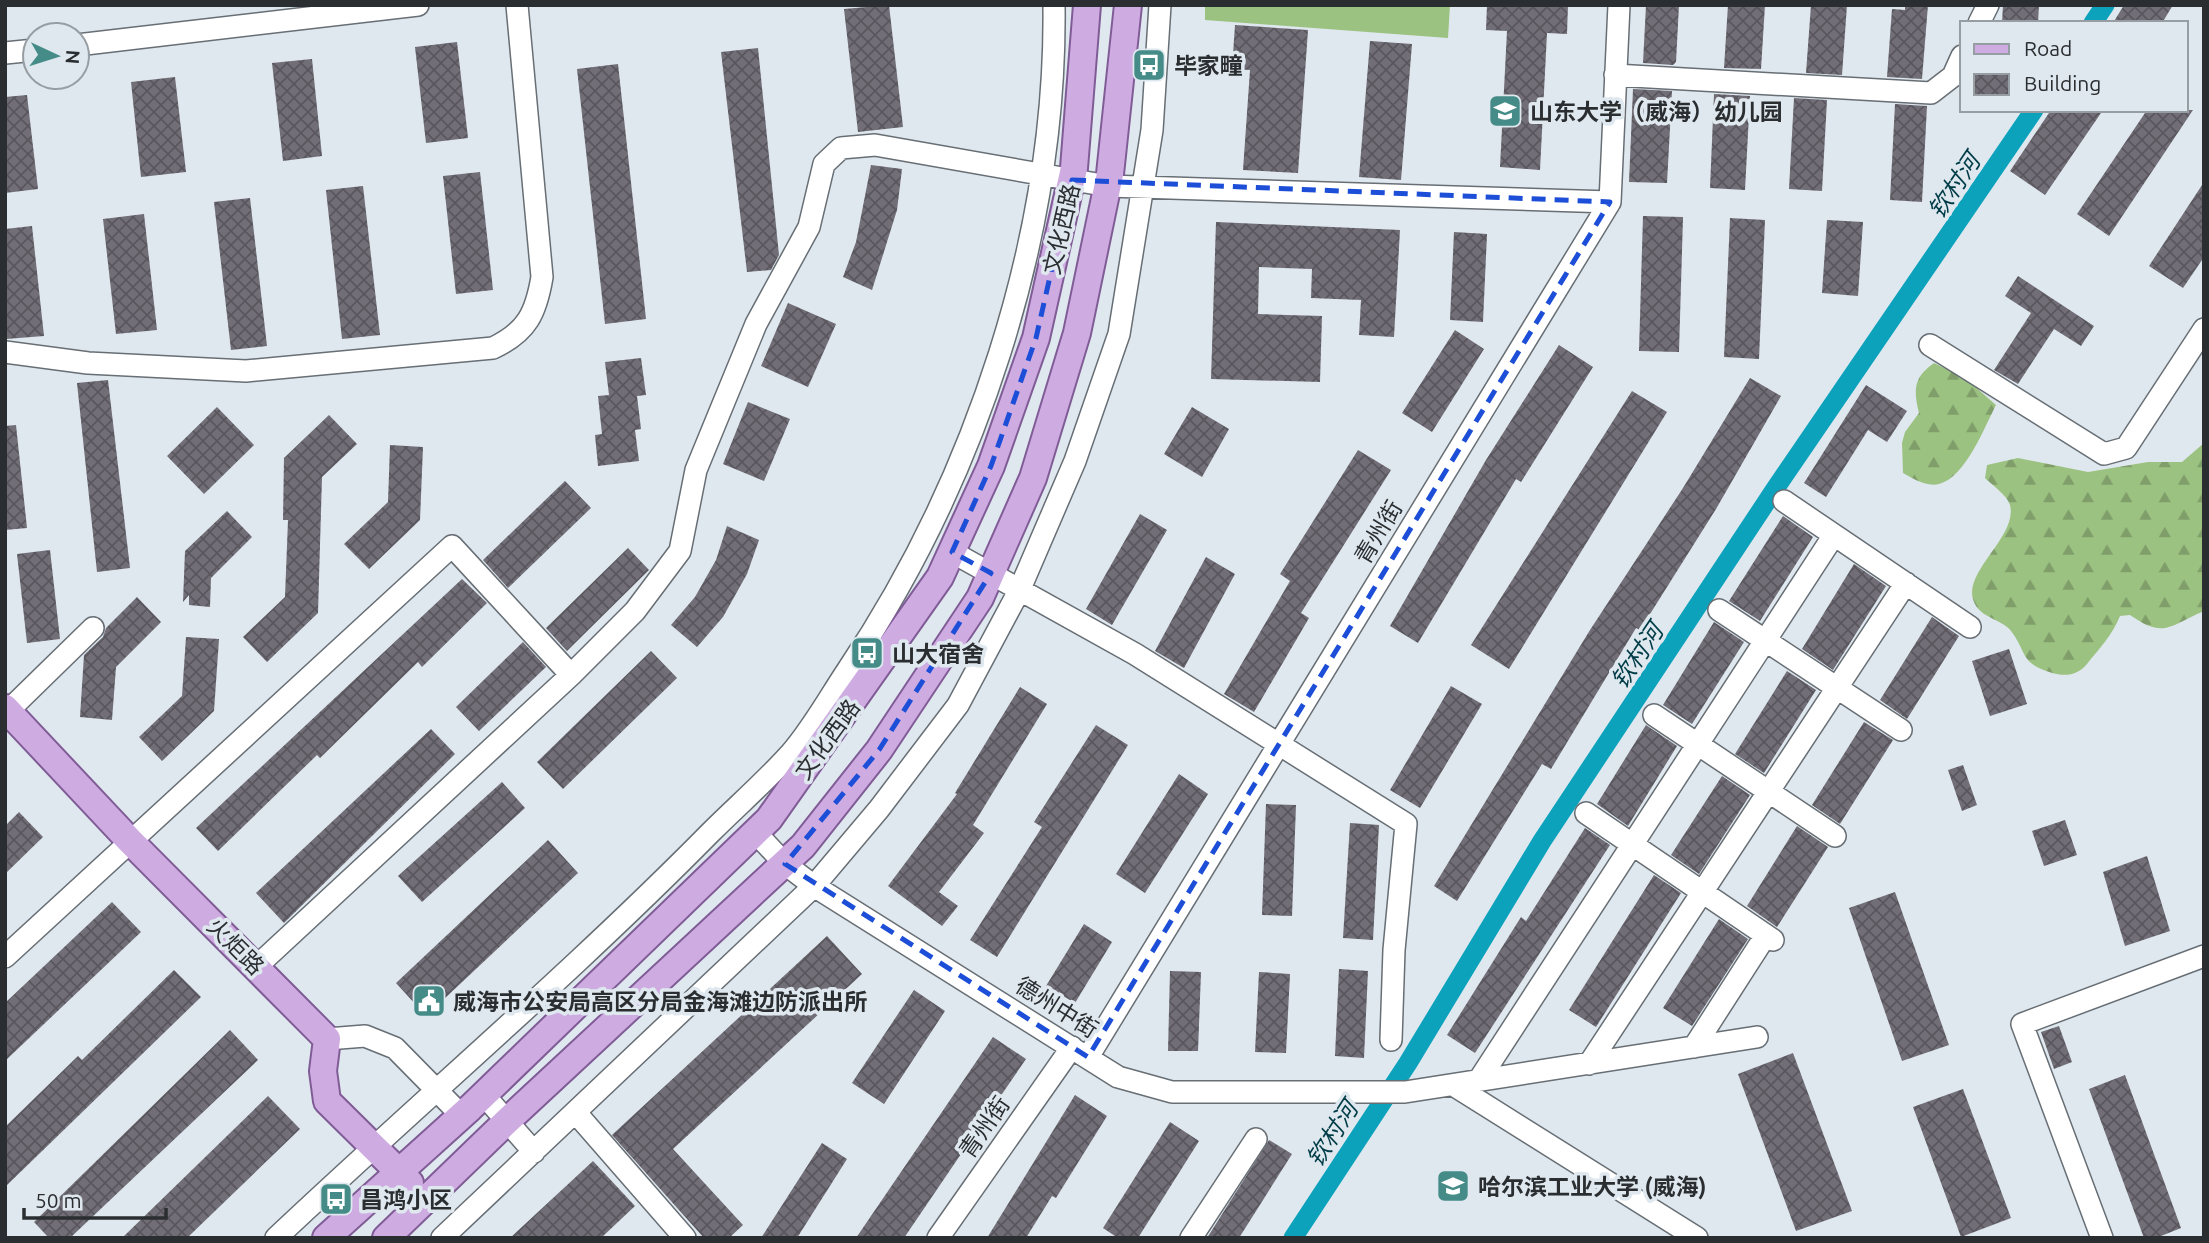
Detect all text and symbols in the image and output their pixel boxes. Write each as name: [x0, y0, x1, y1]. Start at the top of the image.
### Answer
north arrow: [21, 21, 91, 91]
legend: [1960, 21, 2188, 112]
text: Road: [2024, 36, 2072, 60]
bus stop icon: 毕家疃: [1130, 46, 1168, 84]
text: N: [61, 49, 84, 65]
place label: 毕家疃: [1174, 53, 1243, 78]
text: Building: [2024, 71, 2101, 95]
school or university icon: 山东大学（威海）幼儿园: [1486, 92, 1524, 130]
place label: 山东大学（威海）幼儿园: [1530, 99, 1783, 124]
water label: 钦村河: [1923, 145, 1988, 223]
street label: 文化西路: [1038, 181, 1084, 277]
street label: 青州街: [1350, 496, 1406, 568]
water label: 钦村河: [1606, 615, 1671, 693]
bus stop icon: 山大宿舍: [848, 634, 886, 672]
place label: 山大宿舍: [892, 641, 984, 666]
street label: 文化西路: [790, 694, 864, 784]
street label: 火炬路: [203, 913, 269, 979]
street label: 德州中街: [1011, 972, 1103, 1042]
public building icon: 威海市公安局高区分局金海滩边防派出所: [410, 982, 448, 1020]
place label: 威海市公安局高区分局金海滩边防派出所: [453, 989, 867, 1014]
street label: 青州街: [954, 1092, 1014, 1162]
water label: 钦村河: [1301, 1093, 1365, 1172]
school or university icon: 哈尔滨工业大学 (威海): [1434, 1167, 1472, 1205]
place label: 哈尔滨工业大学 (威海): [1478, 1174, 1706, 1200]
scale bar: [24, 1176, 166, 1220]
bus stop icon: 昌鸿小区: [317, 1180, 355, 1218]
place label: 昌鸿小区: [360, 1187, 452, 1212]
text: 50 m: [35, 1188, 82, 1212]

